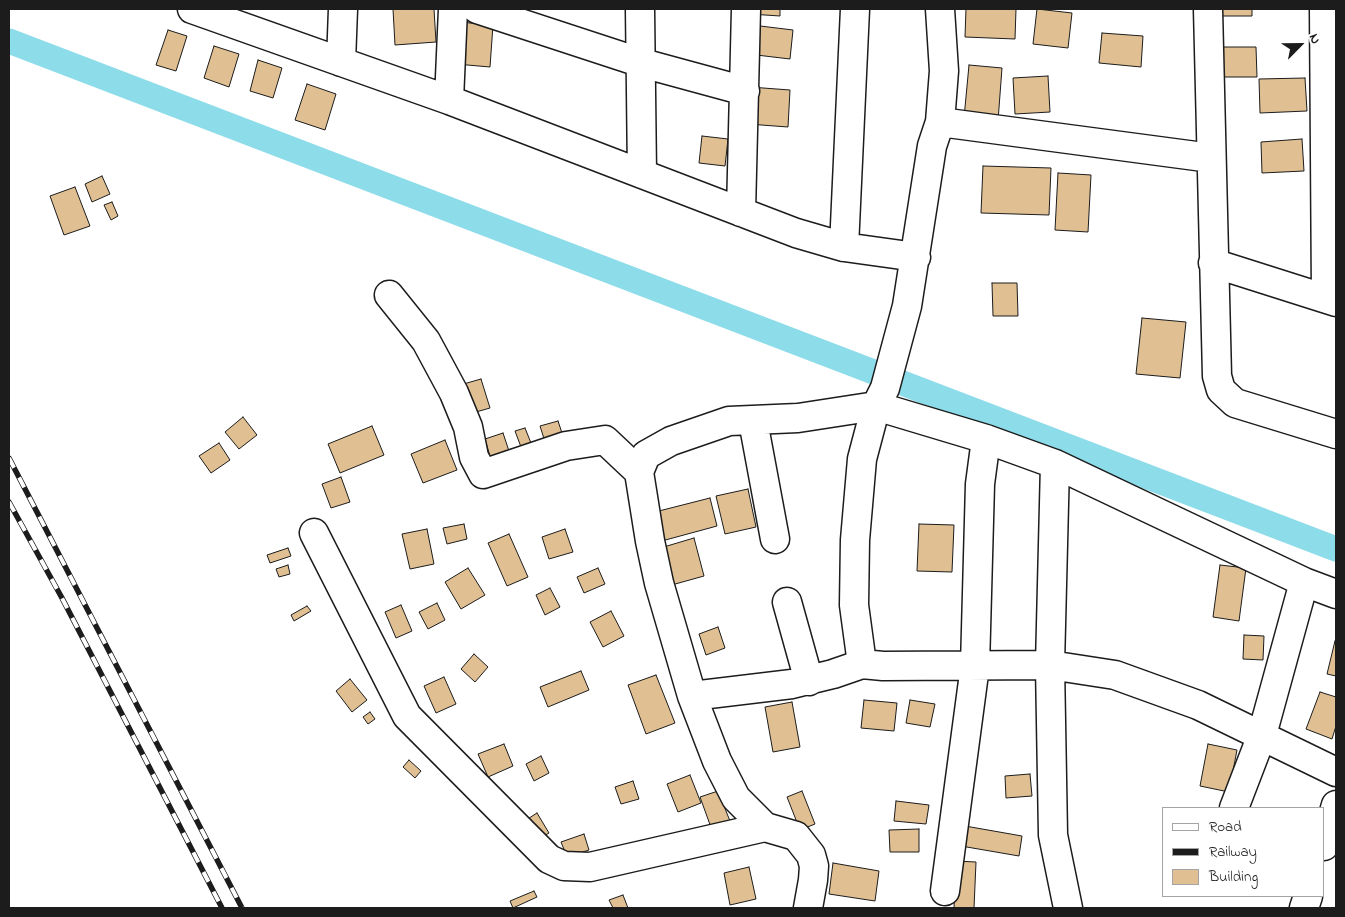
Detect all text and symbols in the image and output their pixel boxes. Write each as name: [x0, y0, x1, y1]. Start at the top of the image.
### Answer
north arrow: [1275, 20, 1325, 70]
text: N: [1303, 30, 1326, 47]
legend: [1162, 807, 1325, 897]
text: Road: [1209, 816, 1242, 838]
text: Railway: [1209, 841, 1257, 863]
text: Building: [1209, 866, 1258, 888]

